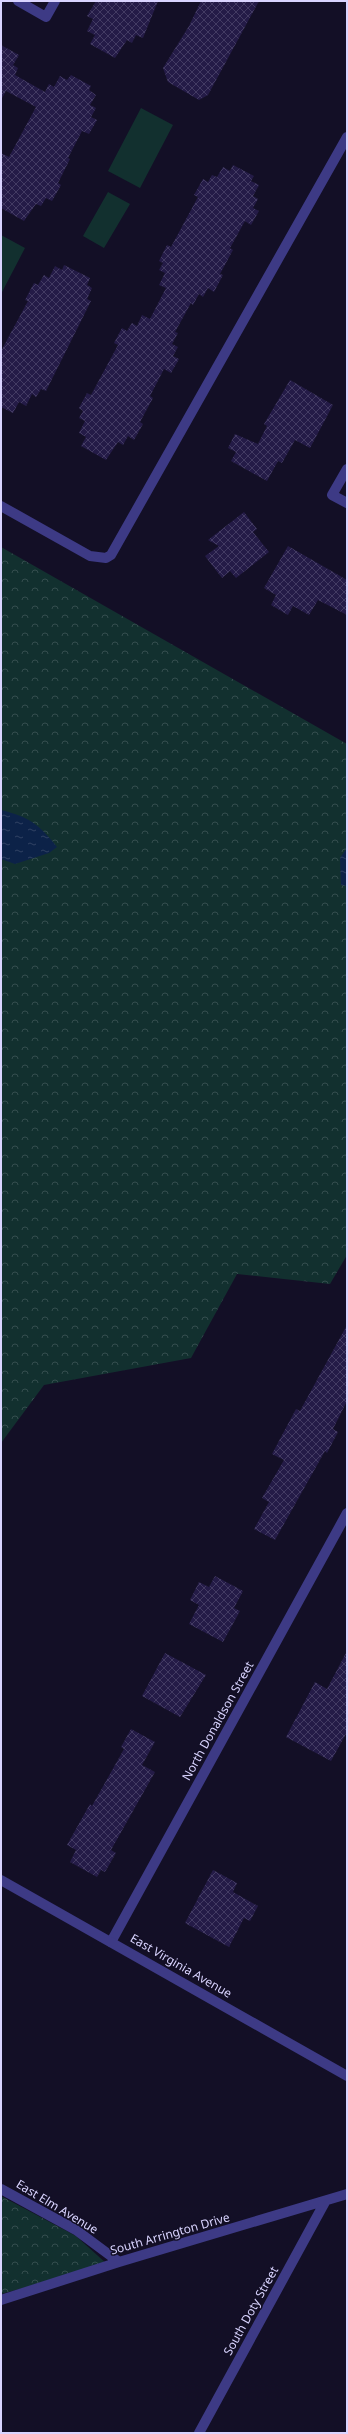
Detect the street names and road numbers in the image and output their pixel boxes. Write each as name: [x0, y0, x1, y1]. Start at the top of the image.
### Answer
street label: North Donaldson Street: [178, 1658, 258, 1783]
street label: East Virginia Avenue: [127, 1930, 235, 2002]
street label: East Elm Avenue: [13, 2175, 102, 2238]
street label: South Arrington Drive: [108, 2208, 232, 2259]
street label: South Doty Street: [219, 2263, 282, 2358]

